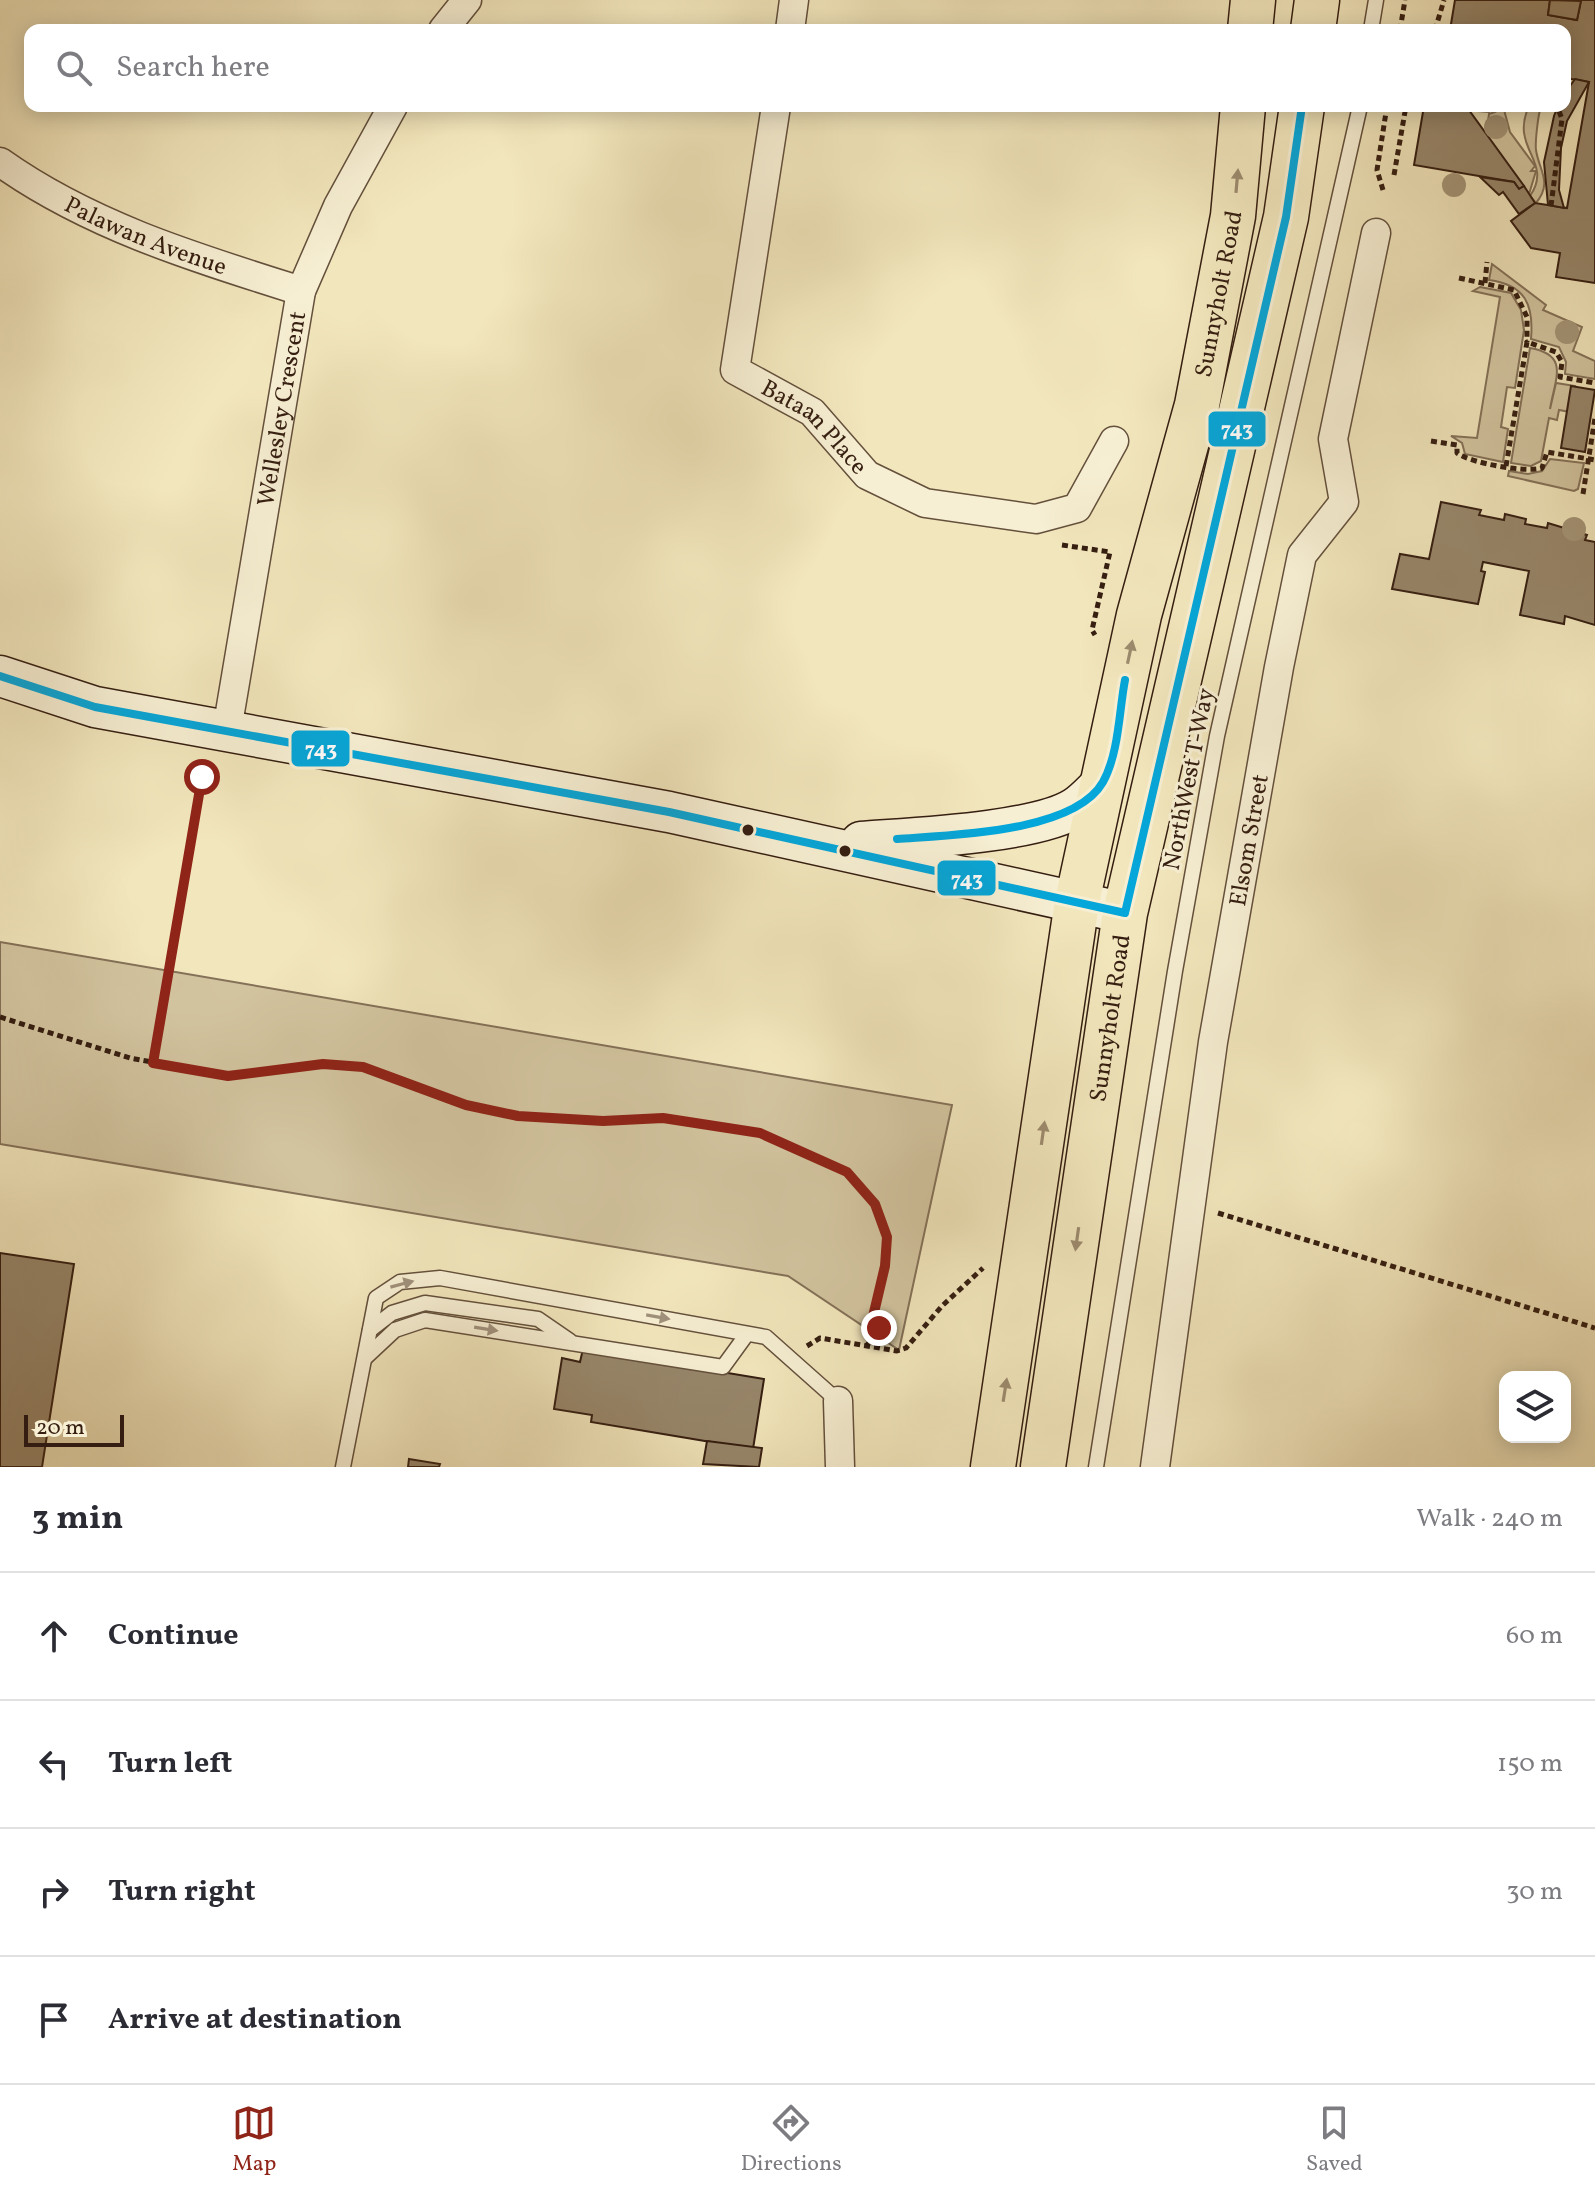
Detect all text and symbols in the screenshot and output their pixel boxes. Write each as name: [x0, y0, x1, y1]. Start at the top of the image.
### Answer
search box: [24, 24, 1571, 112]
icon: search: [52, 46, 96, 90]
text: Search here: [116, 47, 270, 89]
one-way arrow: [1230, 168, 1243, 193]
street label: Palawan Avenue: [58, 189, 231, 285]
street label: Sunnyholt Road: [1188, 208, 1253, 380]
street label: Wellesley Crescent: [250, 309, 316, 509]
street label: Bataan Place: [754, 372, 874, 483]
line badge: 743: [1207, 410, 1267, 448]
text: 743: [1221, 415, 1253, 446]
one-way arrow: [1125, 640, 1137, 665]
street label: NorthWest T-Way: [1156, 685, 1224, 873]
line badge: 743: [290, 729, 351, 768]
text: 743: [305, 735, 337, 766]
route start: [184, 759, 220, 795]
street label: Elsom Street: [1222, 772, 1279, 909]
unlabelled marker: [740, 822, 756, 838]
unlabelled marker: [837, 843, 853, 859]
line badge: 743: [936, 859, 997, 897]
text: 743: [951, 865, 983, 896]
street label: Sunnyholt Road: [1082, 932, 1141, 1104]
one-way arrow: [1037, 1120, 1050, 1145]
one-way arrow: [1070, 1227, 1082, 1252]
one-way arrow: [390, 1277, 415, 1289]
route end: [861, 1310, 897, 1346]
one-way arrow: [645, 1312, 670, 1324]
one-way arrow: [473, 1324, 498, 1336]
map controls: [1499, 1371, 1571, 1443]
button: layers: [1499, 1371, 1571, 1443]
one-way arrow: [999, 1377, 1012, 1402]
scale bar: [24, 1411, 124, 1447]
text: 20 m: [36, 1413, 85, 1444]
text: 3 min: [32, 1496, 123, 1543]
text: Walk · 240 m: [1416, 1501, 1563, 1537]
icon: ahead: [32, 1614, 76, 1658]
text: Continue: [108, 1615, 239, 1657]
text: 60 m: [1506, 1618, 1563, 1654]
icon: left: [32, 1742, 76, 1786]
text: Turn left: [108, 1743, 232, 1785]
text: 150 m: [1497, 1746, 1563, 1782]
icon: right: [32, 1870, 76, 1914]
text: Turn right: [108, 1871, 256, 1913]
text: 30 m: [1506, 1874, 1563, 1910]
icon: arrive: [32, 1998, 76, 2042]
text: Arrive at destination: [108, 1999, 402, 2041]
tab: Map: [232, 2101, 276, 2180]
tab: Directions: [741, 2101, 842, 2180]
tab: Saved: [1306, 2101, 1363, 2180]

